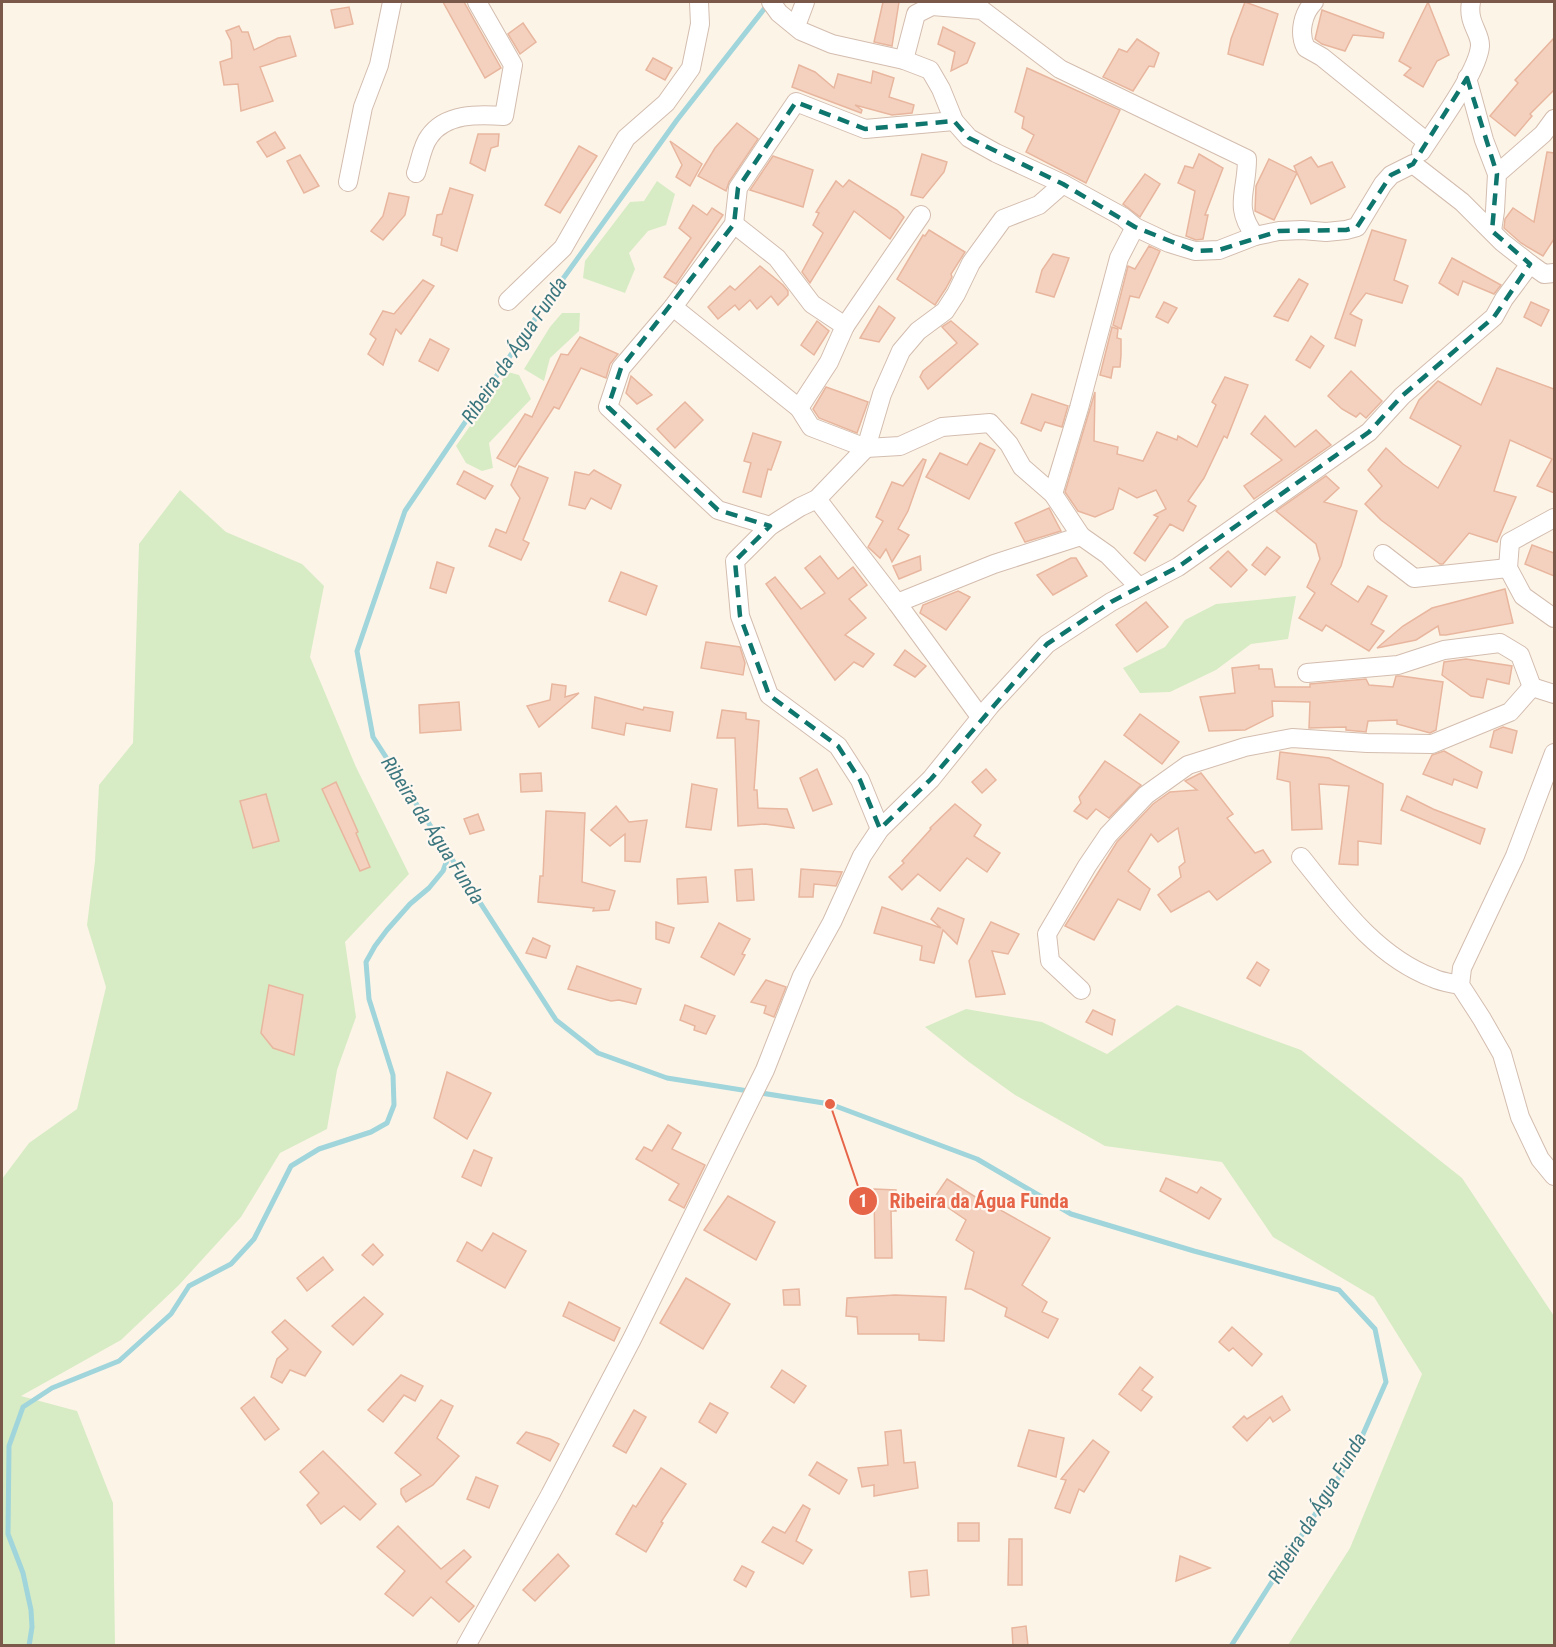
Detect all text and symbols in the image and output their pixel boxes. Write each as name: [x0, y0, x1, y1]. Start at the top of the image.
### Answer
water label: Ribeira da Água Funda: [456, 272, 572, 428]
water label: Ribeira da Água Funda: [376, 752, 490, 908]
callout: Ribeira da Água Funda: [848, 1182, 1081, 1220]
text: Ribeira da Água Funda: [889, 1189, 1069, 1213]
text: 1: [858, 1190, 868, 1211]
water label: Ribeira da Água Funda: [1263, 1428, 1371, 1588]

